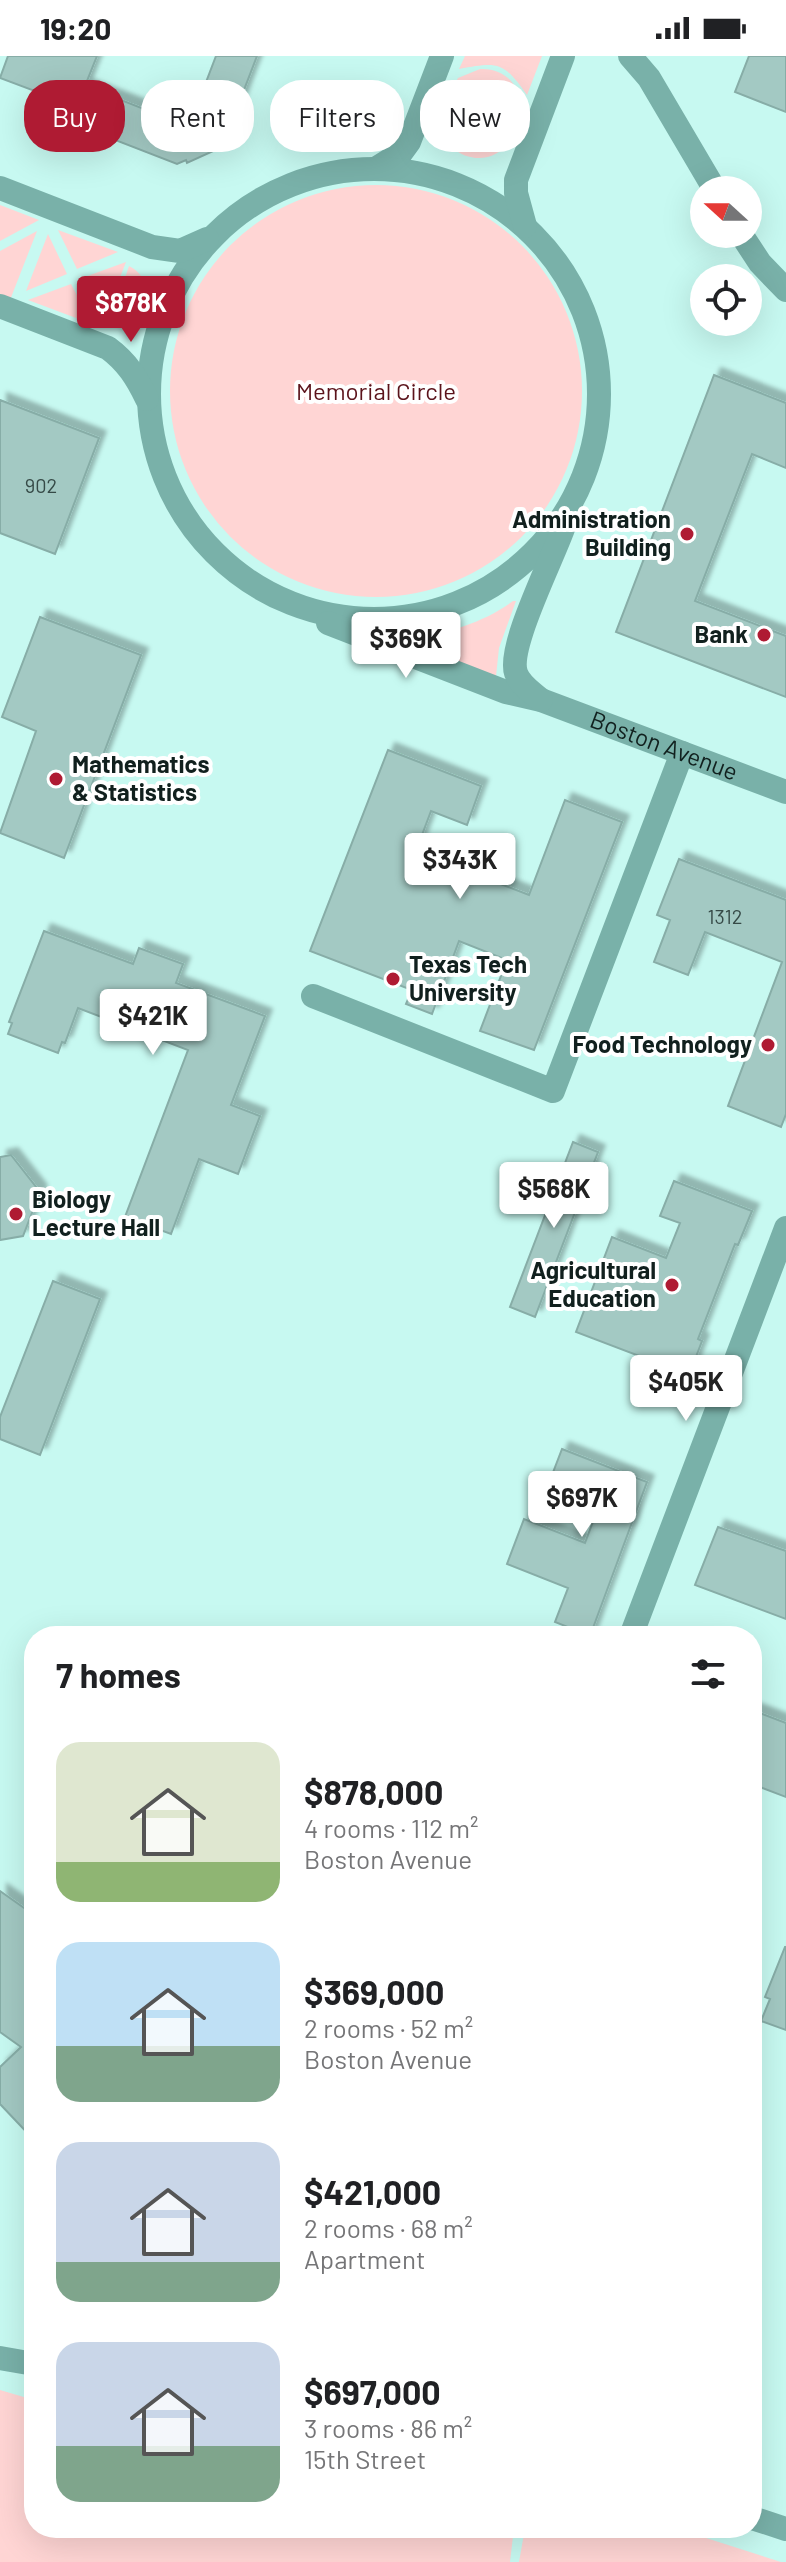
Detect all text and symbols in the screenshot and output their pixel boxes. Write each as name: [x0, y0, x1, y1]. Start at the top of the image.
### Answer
text: 19:20: [40, 10, 111, 46]
chip: Buy: [24, 80, 125, 152]
chip: Rent: [141, 80, 254, 152]
chip: Filters: [270, 80, 404, 152]
chip: New: [420, 80, 530, 152]
north arrow: [690, 176, 762, 248]
map controls: [690, 176, 762, 336]
button: locate: [690, 264, 762, 336]
pin: $878K: [75, 276, 187, 344]
text: $878K: [95, 286, 167, 317]
park label: Memorial Circle: [296, 376, 456, 405]
house number: 902: [25, 473, 57, 497]
place label: Administration Building: [512, 504, 671, 561]
marker: Administration Building: [678, 525, 696, 543]
pin: $369K: [350, 612, 462, 680]
place label: Bank: [695, 619, 748, 648]
text: $369K: [370, 622, 442, 653]
marker: Bank: [755, 626, 773, 644]
street label: Boston Avenue: [587, 704, 742, 786]
place label: Mathematics & Statistics: [72, 749, 209, 806]
marker: Mathematics & Statistics: [47, 770, 65, 788]
pin: $343K: [404, 833, 516, 901]
text: $343K: [423, 843, 497, 874]
house number: 1312: [708, 904, 742, 928]
place label: Texas Tech University: [409, 949, 527, 1006]
marker: Texas Tech University: [384, 970, 402, 988]
pin: $421K: [97, 989, 209, 1057]
text: $421K: [118, 999, 188, 1030]
place label: Food Technology: [573, 1029, 752, 1058]
marker: Food Technology: [759, 1036, 777, 1054]
pin: $568K: [498, 1162, 610, 1230]
text: $568K: [517, 1172, 591, 1203]
place label: Biology Lecture Hall: [32, 1184, 160, 1241]
marker: Biology Lecture Hall: [7, 1205, 25, 1223]
place label: Agricultural Education: [530, 1255, 656, 1312]
marker: Agricultural Education: [663, 1276, 681, 1294]
pin: $405K: [630, 1355, 742, 1423]
text: $405K: [648, 1365, 724, 1396]
pin: $697K: [526, 1471, 638, 1539]
text: $697K: [546, 1481, 618, 1512]
icon: filters: [686, 1652, 730, 1696]
text: 7 homes: [56, 1654, 181, 1695]
text: $878,000: [304, 1771, 443, 1812]
icon: home: [120, 1774, 216, 1870]
text: 4 rooms · 112 m²: [304, 1812, 478, 1843]
text: Boston Avenue: [304, 1843, 472, 1874]
text: $369,000: [304, 1971, 444, 2012]
icon: home: [120, 1974, 216, 2070]
text: 2 rooms · 52 m²: [304, 2012, 473, 2043]
text: Boston Avenue: [304, 2043, 472, 2074]
text: $421,000: [304, 2171, 441, 2212]
icon: home: [120, 2174, 216, 2270]
text: 2 rooms · 68 m²: [304, 2212, 473, 2243]
text: Apartment: [304, 2243, 425, 2274]
text: $697,000: [304, 2371, 441, 2412]
icon: home: [120, 2374, 216, 2470]
text: 3 rooms · 86 m²: [304, 2412, 472, 2443]
text: 15th Street: [304, 2443, 426, 2474]

